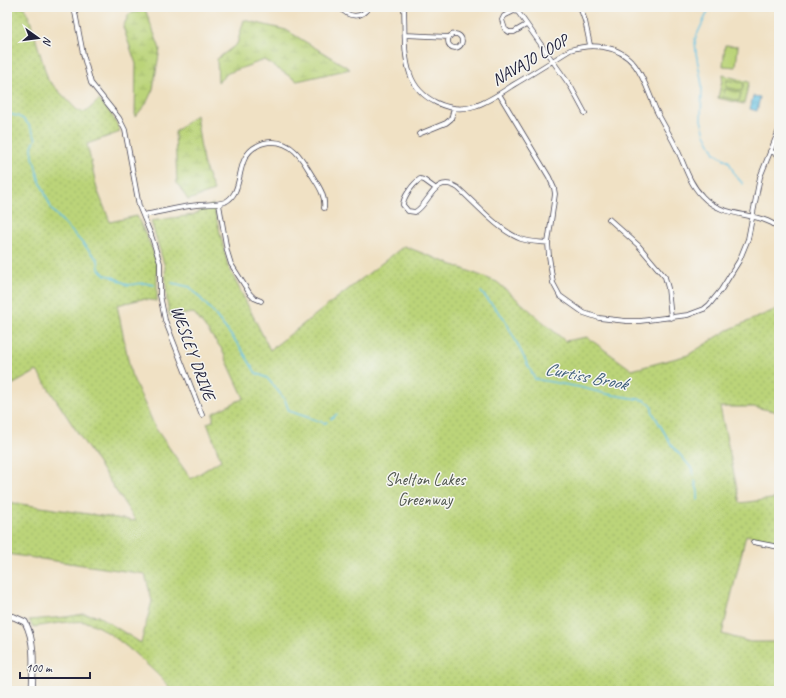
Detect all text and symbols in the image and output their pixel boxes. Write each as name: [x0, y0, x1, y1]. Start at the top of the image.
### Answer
north arrow: [18, 18, 58, 58]
street label: NAVAJO LOOP: [488, 29, 574, 90]
text: N: [40, 35, 55, 48]
street label: WESLEY DRIVE: [166, 303, 220, 405]
water label: Curtiss Brook: [543, 357, 632, 395]
park label: Shelton Lakes Greenway: [385, 469, 467, 510]
scale bar: [20, 654, 90, 680]
text: 100 m: [26, 660, 53, 676]

